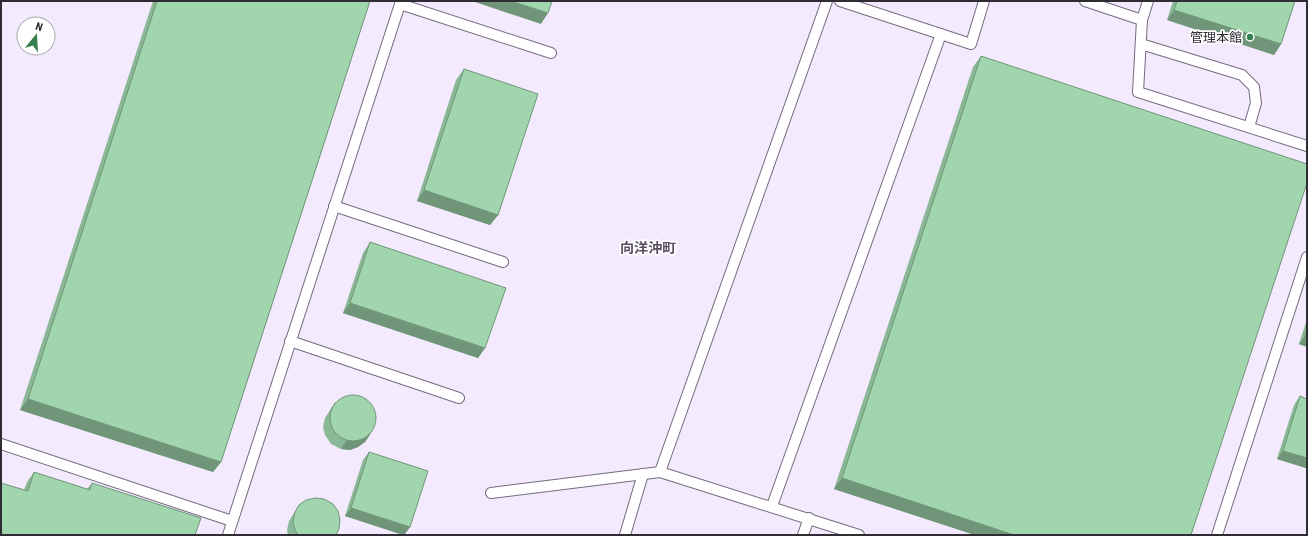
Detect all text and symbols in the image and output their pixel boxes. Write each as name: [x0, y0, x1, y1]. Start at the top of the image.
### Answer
north arrow: [16, 16, 56, 56]
text: N: [34, 20, 44, 34]
place label: 管理本館: [1190, 30, 1242, 45]
marker: 管理本館: [1245, 32, 1255, 42]
district label: 向洋沖町: [620, 240, 676, 256]

